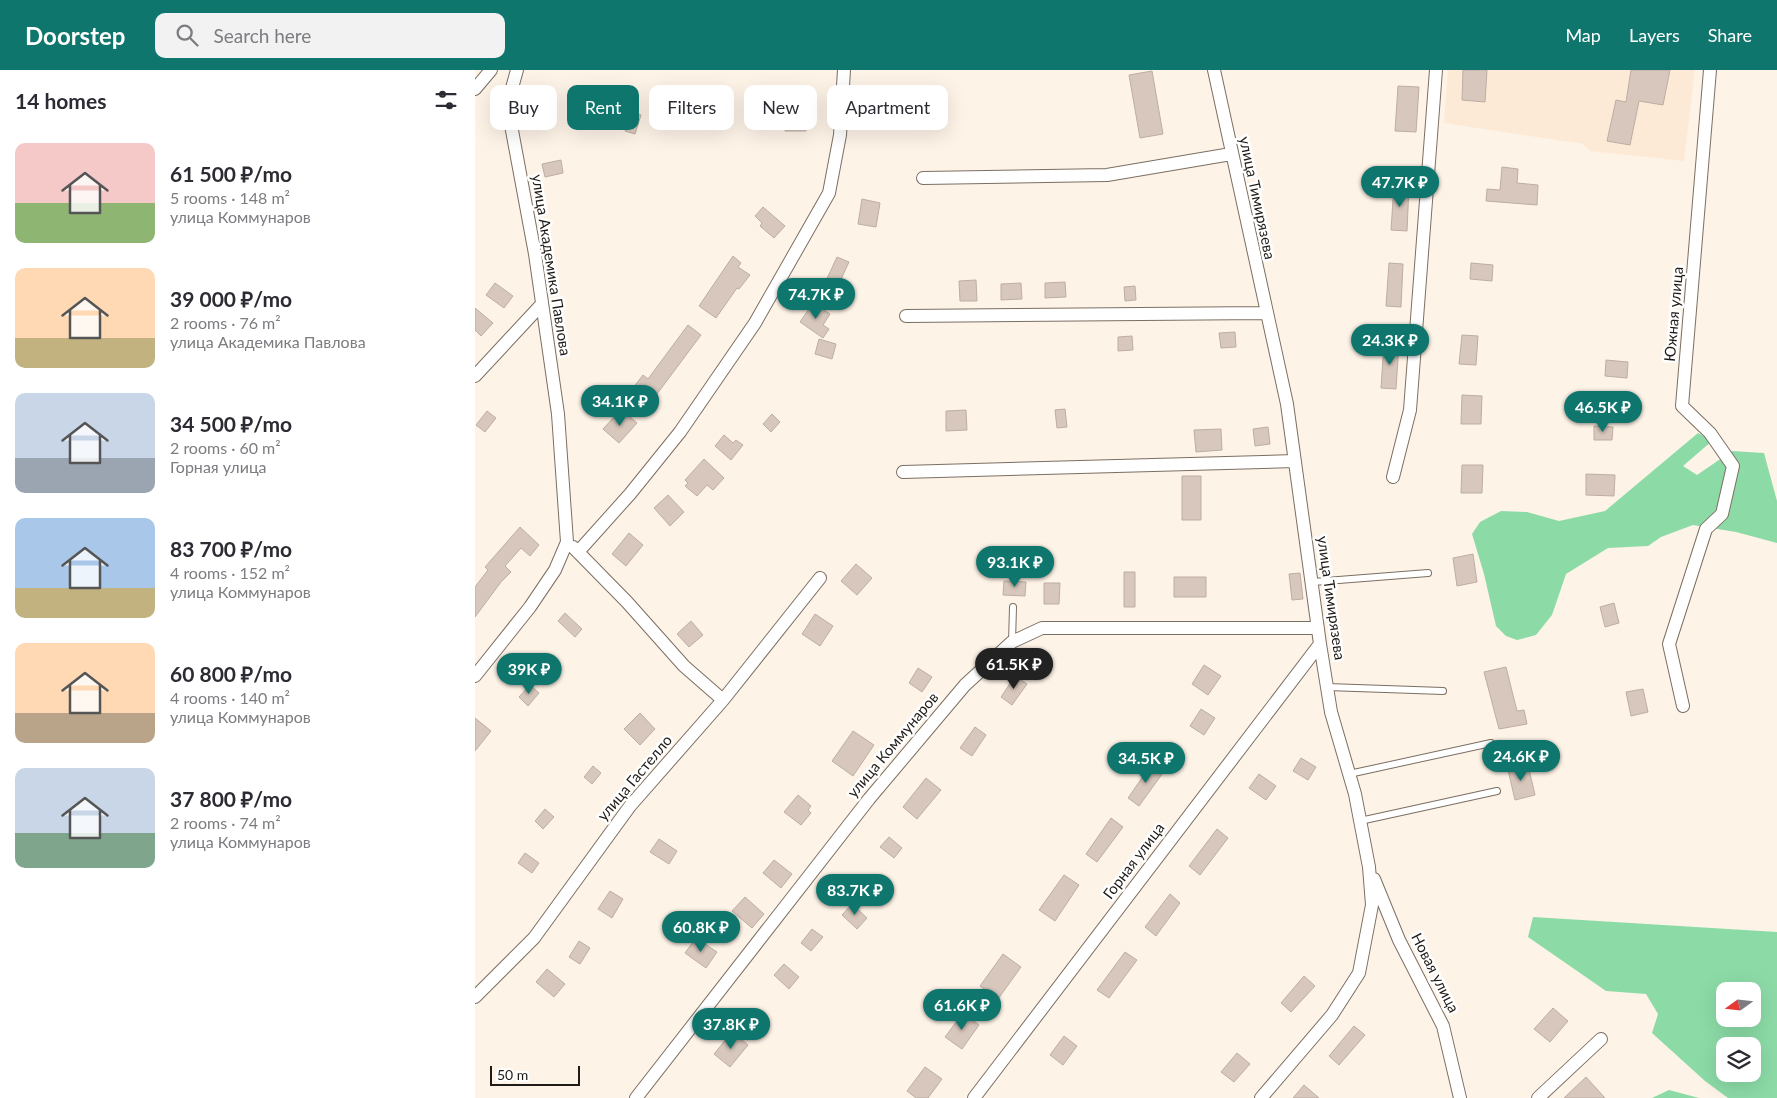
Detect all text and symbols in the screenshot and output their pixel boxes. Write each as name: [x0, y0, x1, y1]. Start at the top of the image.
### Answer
search box: [155, 13, 505, 58]
text: Doorstep: [25, 21, 125, 50]
icon: search: [173, 21, 201, 49]
text: Search here: [213, 24, 311, 47]
text: Map: [1565, 24, 1601, 46]
text: Layers: [1629, 24, 1680, 46]
text: Share: [1708, 24, 1752, 46]
chip: Buy: [490, 85, 557, 130]
chip: Rent: [567, 85, 639, 130]
chip: Filters: [649, 85, 734, 130]
chip: New: [744, 85, 817, 130]
chip: Apartment: [827, 85, 948, 130]
icon: filters: [432, 86, 460, 114]
text: 14 homes: [15, 88, 106, 113]
street label: улица Тимирязева: [1236, 135, 1280, 261]
text: 61 500 ₽/mo: [170, 161, 292, 186]
icon: home: [55, 163, 115, 223]
pin: 47.7K ₽: [1354, 166, 1446, 208]
text: 47.7K ₽: [1372, 172, 1428, 191]
street label: улица Академика Павлова: [529, 173, 575, 357]
text: 5 rooms · 148 m²: [170, 188, 290, 207]
text: улица Коммунаров: [170, 207, 311, 226]
street label: Южная улица: [1660, 266, 1686, 362]
pin: 74.7K ₽: [770, 278, 862, 320]
text: 74.7K ₽: [788, 284, 844, 303]
text: 39 000 ₽/mo: [170, 286, 292, 311]
icon: home: [55, 288, 115, 348]
text: 2 rooms · 76 m²: [170, 313, 281, 332]
pin: 24.3K ₽: [1344, 324, 1436, 366]
text: 24.3K ₽: [1362, 330, 1418, 349]
text: улица Академика Павлова: [170, 332, 366, 351]
pin: 34.1K ₽: [574, 384, 666, 427]
pin: 46.5K ₽: [1557, 390, 1649, 433]
text: 34.1K ₽: [592, 391, 648, 410]
text: 46.5K ₽: [1575, 397, 1631, 416]
text: 34 500 ₽/mo: [170, 411, 292, 436]
icon: home: [55, 413, 115, 473]
text: 2 rooms · 60 m²: [170, 438, 281, 457]
text: Горная улица: [170, 457, 267, 476]
street label: улица Тимирязева: [1314, 535, 1350, 661]
text: 83 700 ₽/mo: [170, 536, 292, 561]
icon: home: [55, 538, 115, 598]
pin: 93.1K ₽: [969, 546, 1061, 588]
text: 93.1K ₽: [987, 552, 1043, 571]
text: 4 rooms · 152 m²: [170, 563, 290, 582]
text: улица Коммунаров: [170, 582, 311, 601]
pin: 61.5K ₽: [968, 648, 1060, 690]
pin: 39K ₽: [494, 652, 564, 695]
text: 61.5K ₽: [986, 654, 1042, 673]
text: 39K ₽: [508, 659, 550, 678]
text: 60 800 ₽/mo: [170, 661, 292, 686]
icon: home: [55, 663, 115, 723]
text: 4 rooms · 140 m²: [170, 688, 290, 707]
street label: улица Коммунаров: [843, 688, 942, 801]
text: улица Коммунаров: [170, 707, 311, 726]
street label: улица Гастелло: [593, 731, 675, 824]
pin: 24.6K ₽: [1475, 740, 1567, 782]
pin: 34.5K ₽: [1100, 742, 1192, 784]
text: 24.6K ₽: [1493, 746, 1549, 765]
text: 34.5K ₽: [1118, 748, 1174, 767]
text: 37 800 ₽/mo: [170, 786, 292, 811]
icon: home: [55, 788, 115, 848]
text: 2 rooms · 74 m²: [170, 813, 281, 832]
street label: Горная улица: [1099, 819, 1168, 902]
text: улица Коммунаров: [170, 832, 311, 851]
pin: 83.7K ₽: [809, 874, 901, 916]
text: 83.7K ₽: [827, 880, 883, 899]
pin: 60.8K ₽: [655, 910, 747, 953]
text: 60.8K ₽: [673, 917, 729, 936]
street label: Новая улица: [1408, 930, 1464, 1015]
north arrow: [1716, 982, 1761, 1028]
map controls: [1716, 982, 1761, 1082]
pin: 61.6K ₽: [916, 988, 1008, 1031]
text: 61.6K ₽: [934, 995, 990, 1014]
pin: 37.8K ₽: [685, 1008, 777, 1050]
text: 37.8K ₽: [703, 1014, 759, 1033]
button: layers: [1716, 1037, 1761, 1082]
scale bar: [490, 1063, 580, 1086]
text: 50 m: [497, 1066, 528, 1083]

